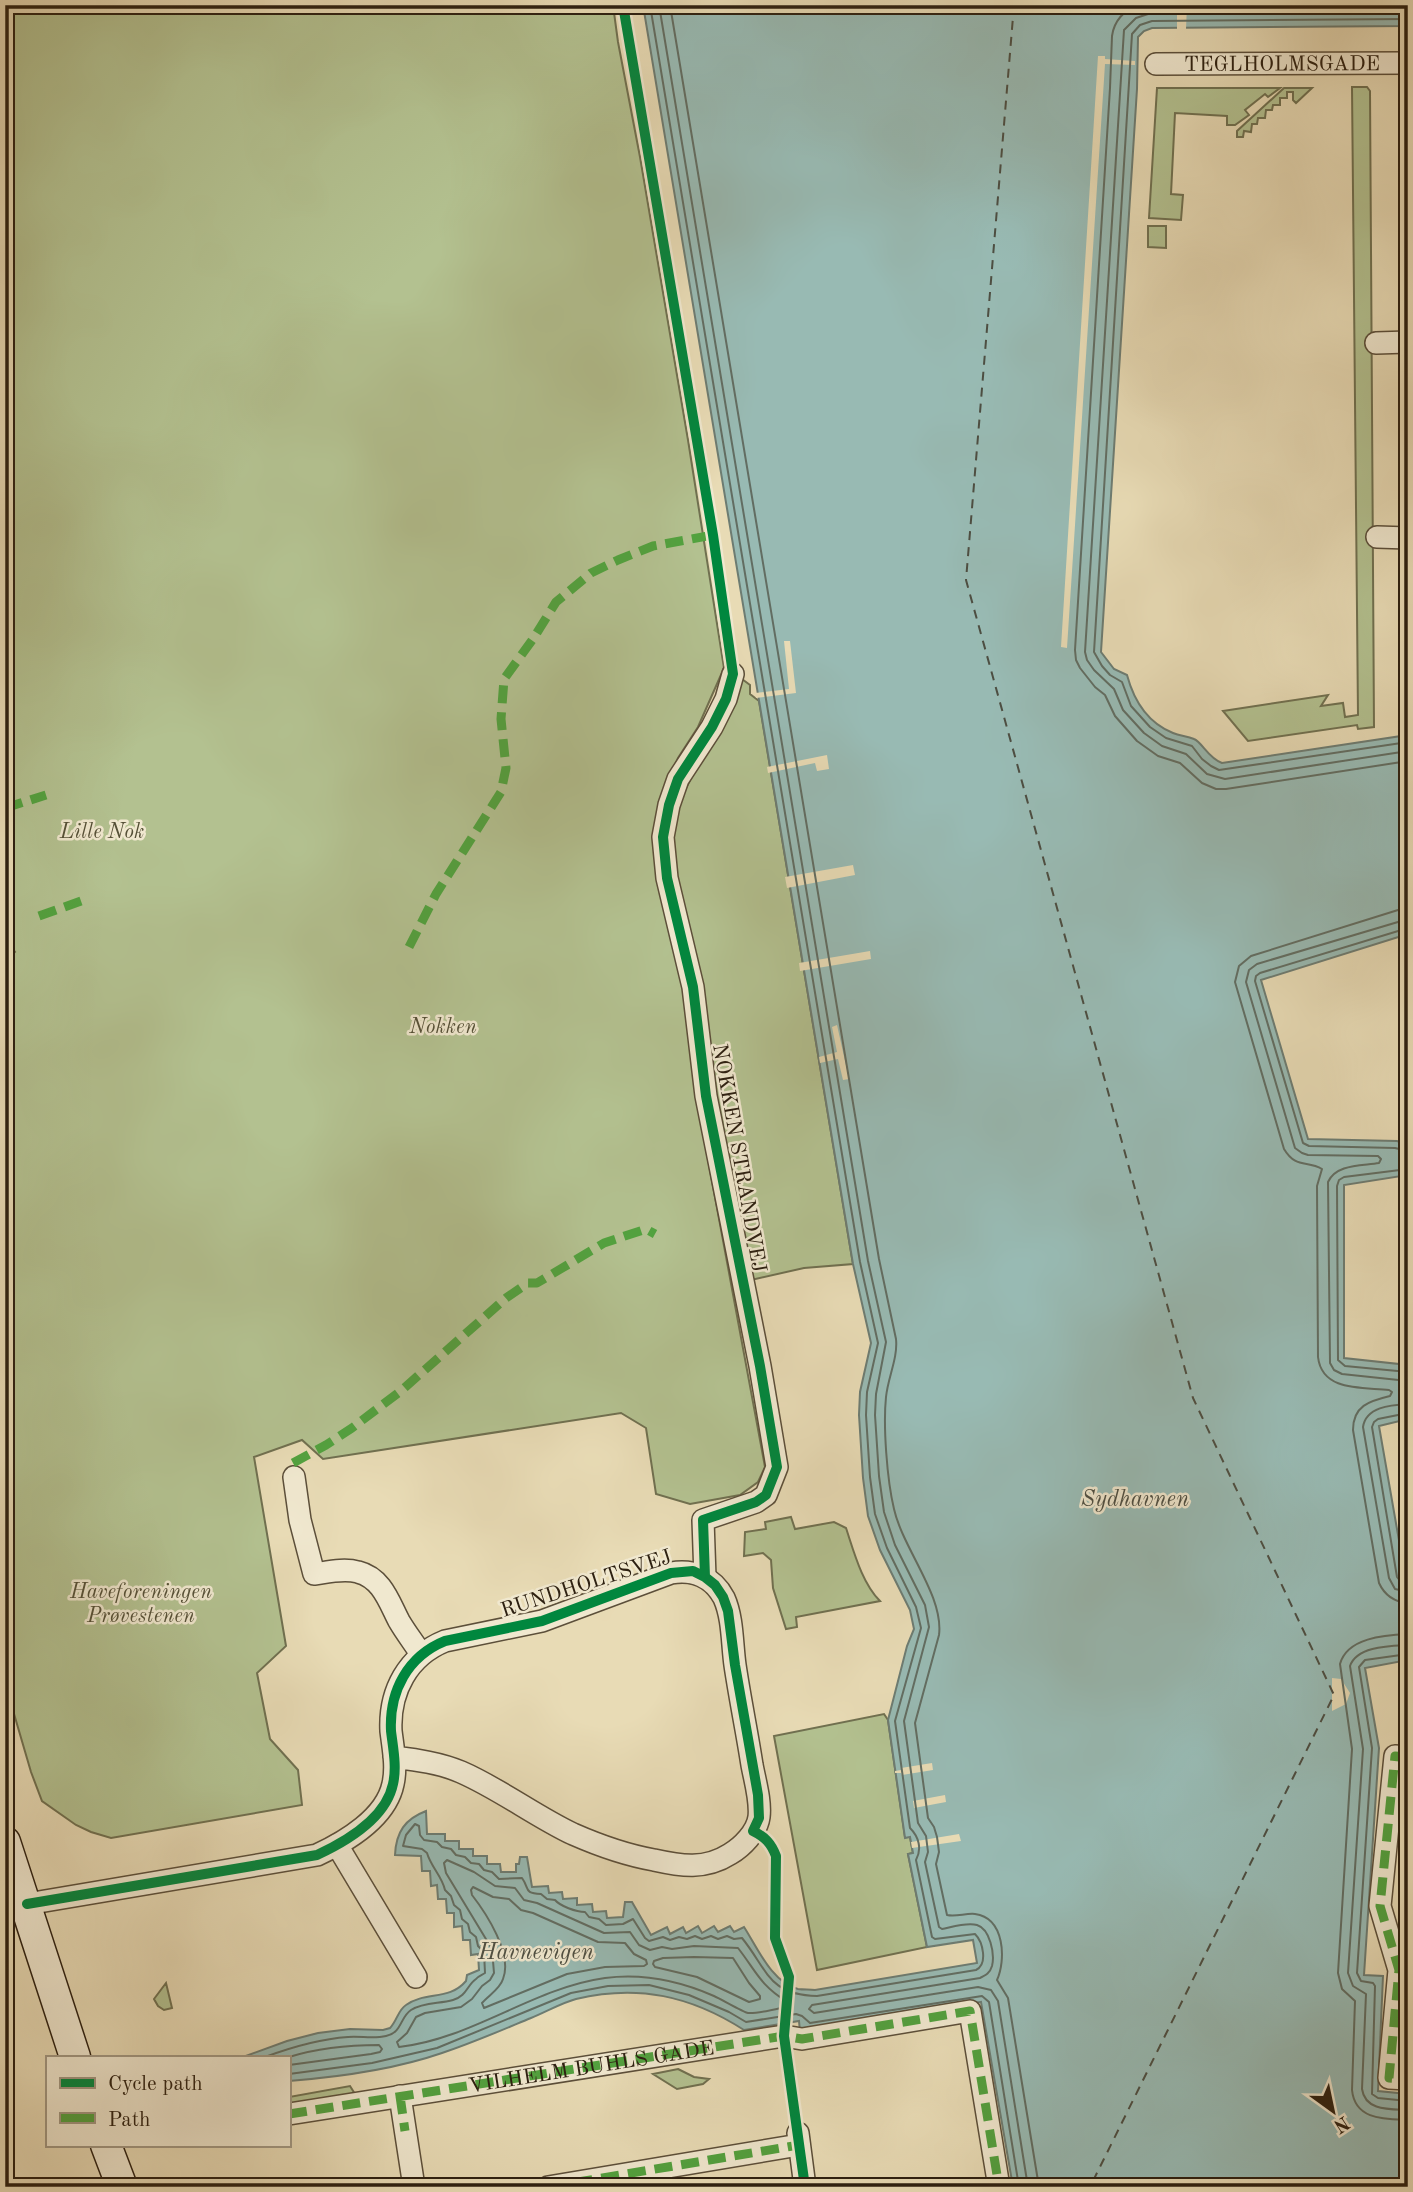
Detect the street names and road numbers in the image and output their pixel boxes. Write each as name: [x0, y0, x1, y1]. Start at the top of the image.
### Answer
street label: TEGLHOLMSGADE: [1184, 54, 1380, 76]
street label: NOKKEN STRANDVEJ: [708, 1042, 769, 1274]
street label: RUNDHOLTSVEJ: [498, 1547, 675, 1622]
street label: VILHELM BUHLS GADE: [467, 2038, 716, 2098]

